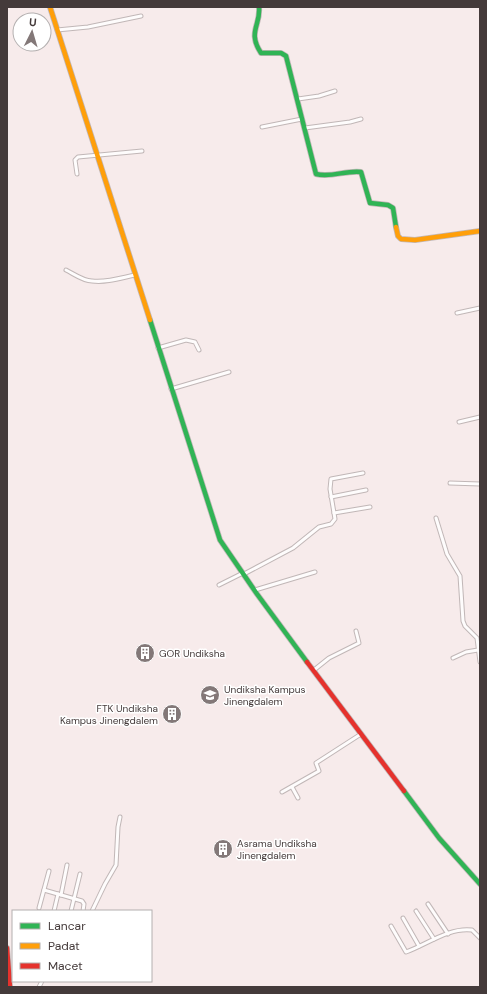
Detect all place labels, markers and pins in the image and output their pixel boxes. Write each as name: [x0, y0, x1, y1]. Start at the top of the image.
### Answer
building icon: GOR Undiksha: [134, 642, 156, 664]
place label: GOR Undiksha: [159, 647, 225, 660]
place label: Undiksha Kampus Jinengdalem: [224, 683, 306, 708]
school or university icon: Undiksha Kampus Jinengdalem: [199, 684, 221, 706]
place label: FTK Undiksha Kampus Jinengdalem: [60, 702, 158, 727]
building icon: FTK Undiksha Kampus Jinengdalem: [161, 703, 183, 725]
place label: Asrama Undiksha Jinengdalem: [237, 837, 317, 862]
building icon: Asrama Undiksha Jinengdalem: [212, 838, 234, 860]

